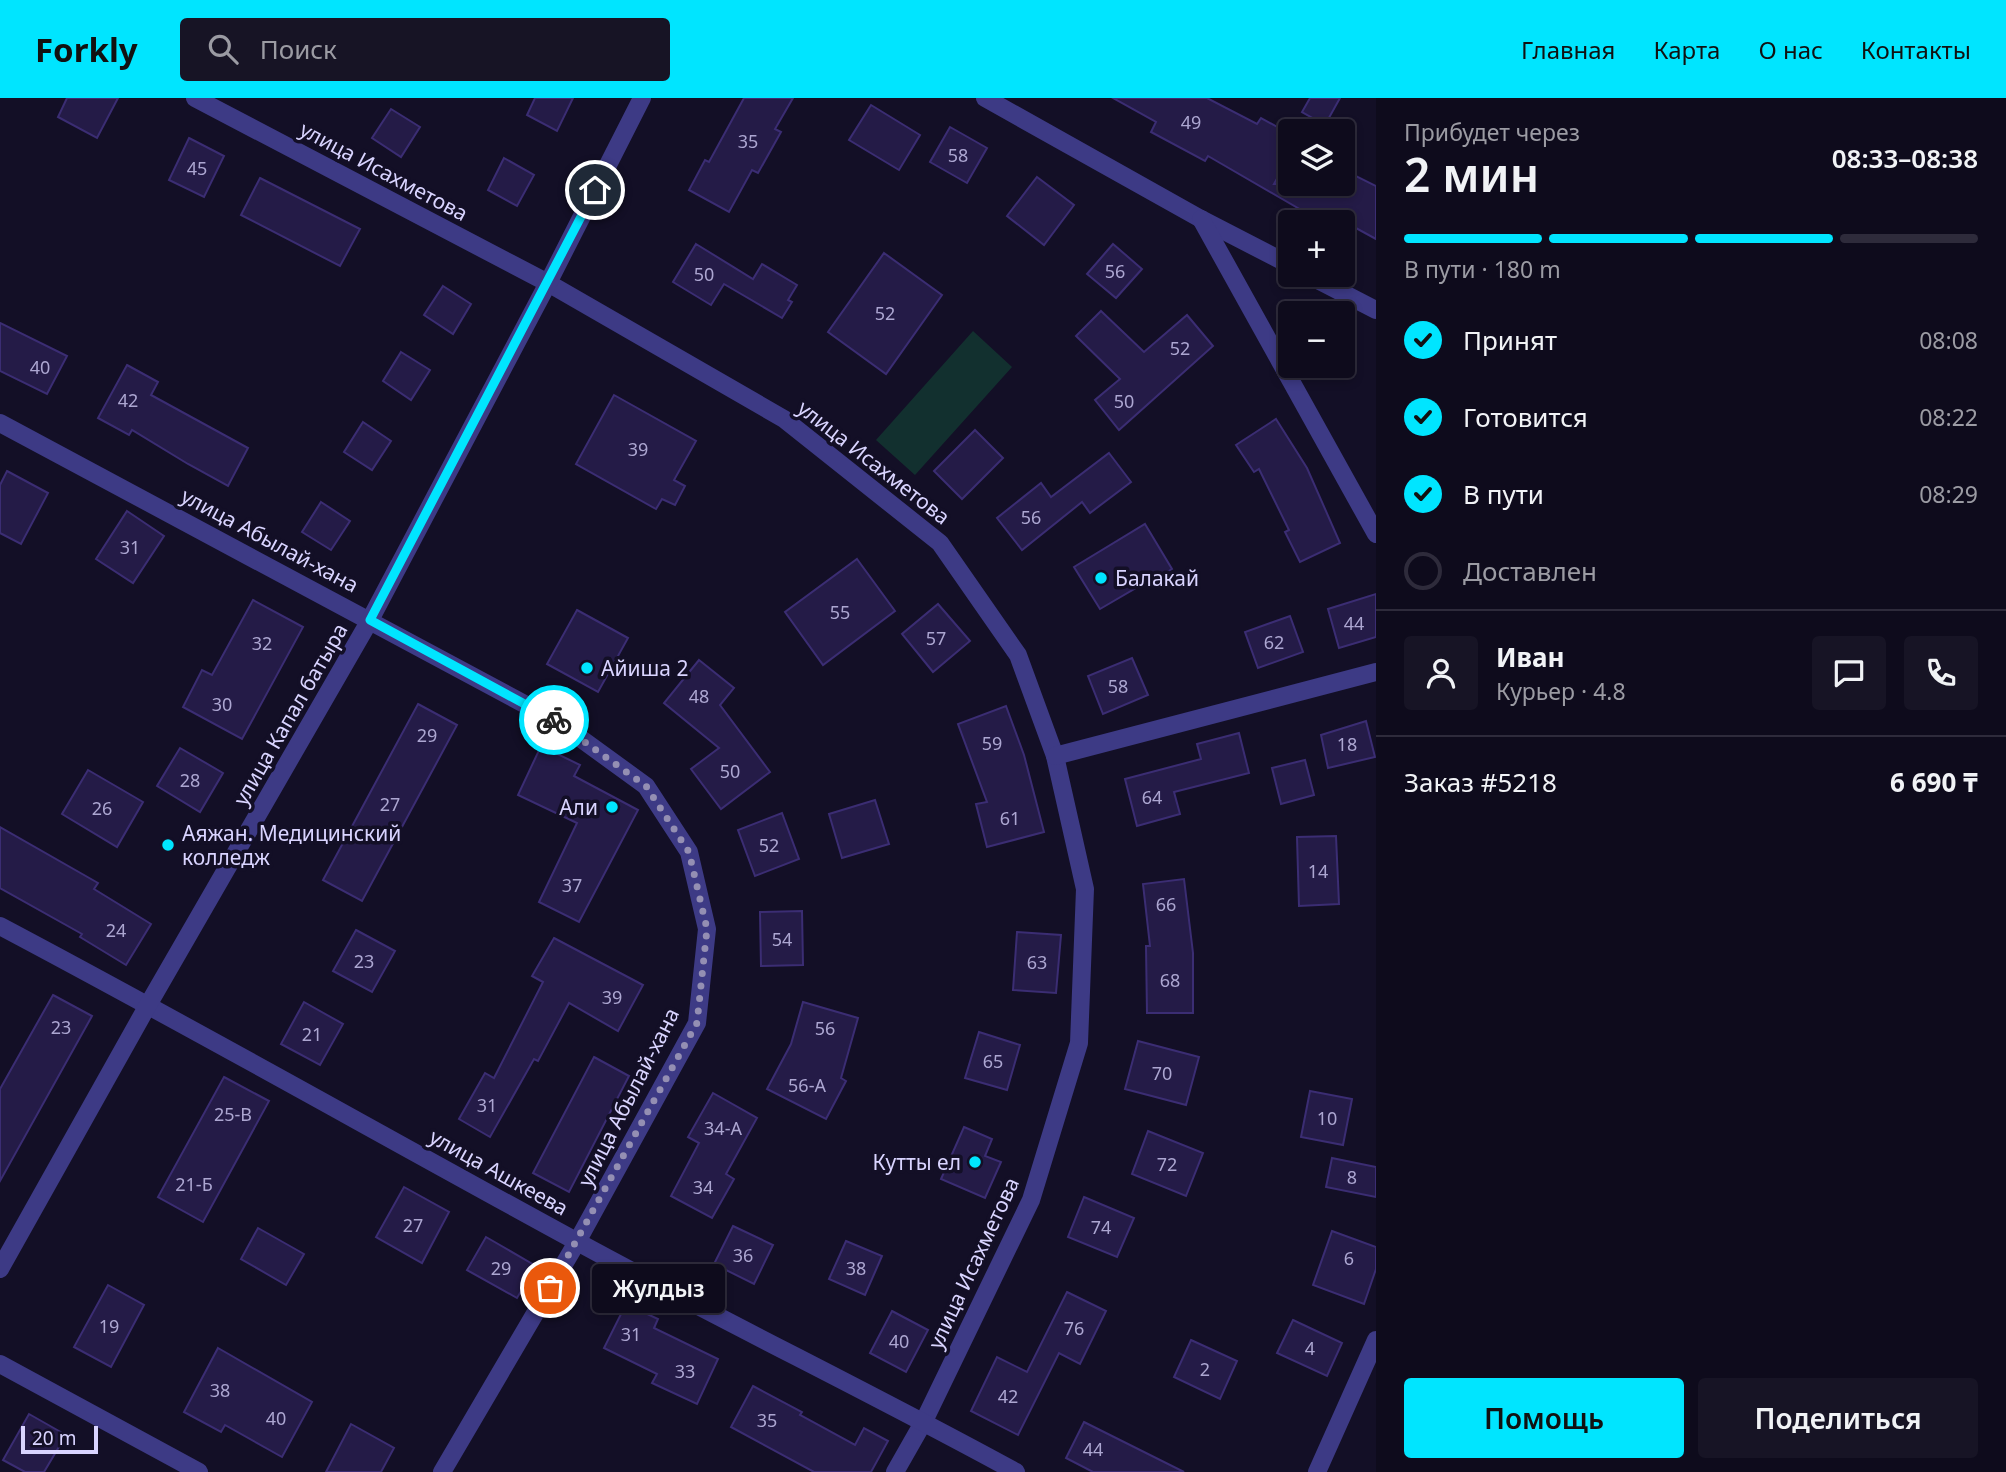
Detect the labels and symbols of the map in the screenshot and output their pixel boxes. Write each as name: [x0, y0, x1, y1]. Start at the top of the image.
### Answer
house number: 49: [1181, 110, 1201, 134]
street label: улица Исахметова: [295, 115, 473, 227]
house number: 35: [738, 129, 758, 153]
house number: 58: [948, 143, 968, 167]
house number: 45: [187, 156, 207, 180]
pin: [565, 160, 625, 220]
house number: 56: [1105, 259, 1125, 283]
house number: 50: [694, 262, 714, 286]
house number: 52: [875, 301, 895, 325]
house number: 52: [1170, 336, 1190, 360]
house number: 40: [30, 355, 50, 379]
house number: 42: [118, 388, 138, 412]
house number: 50: [1114, 389, 1134, 413]
street label: улица Исахметова: [792, 394, 956, 530]
house number: 39: [628, 437, 648, 461]
street label: улица Абылай-хана: [176, 481, 364, 599]
house number: 56: [1021, 505, 1041, 529]
house number: 31: [120, 535, 140, 559]
place label: Балакай: [1115, 564, 1199, 592]
marker: Балакай: [1093, 570, 1109, 586]
house number: 55: [830, 600, 850, 624]
house number: 44: [1344, 611, 1364, 635]
street label: улица Капал батыра: [226, 618, 354, 810]
house number: 57: [926, 626, 946, 650]
house number: 62: [1264, 630, 1284, 654]
house number: 32: [252, 631, 272, 655]
place label: Айиша 2: [601, 654, 688, 682]
marker: Айиша 2: [579, 660, 595, 676]
house number: 58: [1108, 674, 1128, 698]
house number: 48: [689, 684, 709, 708]
courier: [519, 685, 589, 755]
house number: 30: [212, 692, 232, 716]
house number: 29: [417, 723, 437, 747]
house number: 59: [982, 731, 1002, 755]
house number: 18: [1337, 732, 1357, 756]
house number: 50: [720, 759, 740, 783]
house number: 28: [180, 768, 200, 792]
house number: 64: [1142, 785, 1162, 809]
house number: 27: [380, 792, 400, 816]
place label: Али: [559, 793, 598, 821]
house number: 26: [92, 796, 112, 820]
marker: Али: [604, 799, 620, 815]
house number: 61: [1000, 806, 1020, 830]
place label: Аяжан. Медицинский колледж: [182, 819, 401, 871]
house number: 52: [759, 833, 779, 857]
marker: Аяжан. Медицинский колледж: [160, 837, 176, 853]
house number: 14: [1308, 859, 1328, 883]
house number: 37: [562, 873, 582, 897]
house number: 66: [1156, 892, 1176, 916]
house number: 24: [106, 918, 126, 942]
house number: 54: [772, 927, 792, 951]
house number: 23: [354, 949, 374, 973]
house number: 63: [1027, 950, 1047, 974]
house number: 68: [1160, 968, 1180, 992]
house number: 39: [602, 985, 622, 1009]
street label: улица Абылай-хана: [571, 1003, 685, 1191]
house number: 23: [51, 1015, 71, 1039]
house number: 56: [815, 1016, 835, 1040]
house number: 21: [302, 1022, 322, 1046]
house number: 65: [983, 1049, 1003, 1073]
house number: 70: [1152, 1061, 1172, 1085]
house number: 56-А: [788, 1073, 826, 1097]
house number: 31: [477, 1093, 497, 1117]
house number: 25-В: [214, 1102, 252, 1126]
house number: 10: [1317, 1106, 1337, 1130]
house number: 34-А: [704, 1116, 742, 1140]
street label: улица Ашкеева: [425, 1122, 573, 1222]
place label: Кутты ел: [873, 1148, 961, 1176]
house number: 72: [1157, 1152, 1177, 1176]
marker: Кутты ел: [967, 1154, 983, 1170]
house number: 8: [1347, 1165, 1357, 1189]
house number: 21-Б: [175, 1172, 213, 1196]
street label: улица Исахметова: [921, 1173, 1025, 1353]
house number: 34: [693, 1175, 713, 1199]
house number: 27: [403, 1213, 423, 1237]
house number: 74: [1091, 1215, 1111, 1239]
house number: 36: [733, 1243, 753, 1267]
house number: 6: [1344, 1246, 1354, 1270]
house number: 29: [491, 1256, 511, 1280]
house number: 38: [846, 1256, 866, 1280]
pin: [520, 1258, 580, 1318]
callout: Жулдыз: [592, 1264, 725, 1312]
house number: 19: [99, 1314, 119, 1338]
house number: 76: [1064, 1316, 1084, 1340]
house number: 31: [621, 1322, 641, 1346]
house number: 40: [889, 1329, 909, 1353]
house number: 4: [1305, 1336, 1315, 1360]
house number: 2: [1200, 1357, 1210, 1381]
house number: 33: [675, 1359, 695, 1383]
house number: 38: [210, 1378, 230, 1402]
house number: 42: [998, 1384, 1018, 1408]
house number: 40: [266, 1406, 286, 1430]
house number: 35: [757, 1408, 777, 1432]
scale bar: [21, 1423, 98, 1455]
house number: 44: [1083, 1437, 1103, 1461]

